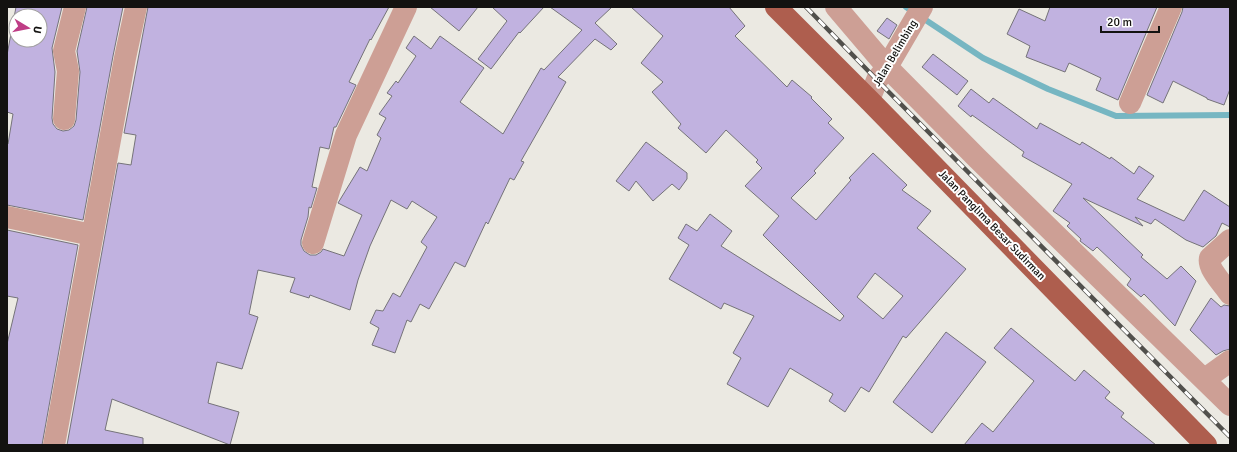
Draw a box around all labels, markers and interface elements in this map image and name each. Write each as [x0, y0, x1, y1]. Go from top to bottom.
north arrow [8, 8, 48, 48]
scale bar [1101, 8, 1159, 34]
text: 20 m [1107, 15, 1132, 30]
street label: Jalan Belimbing [870, 17, 920, 89]
text: U [30, 25, 44, 34]
street label: Jalan Panglima Besar Sudirman [936, 167, 1048, 283]

